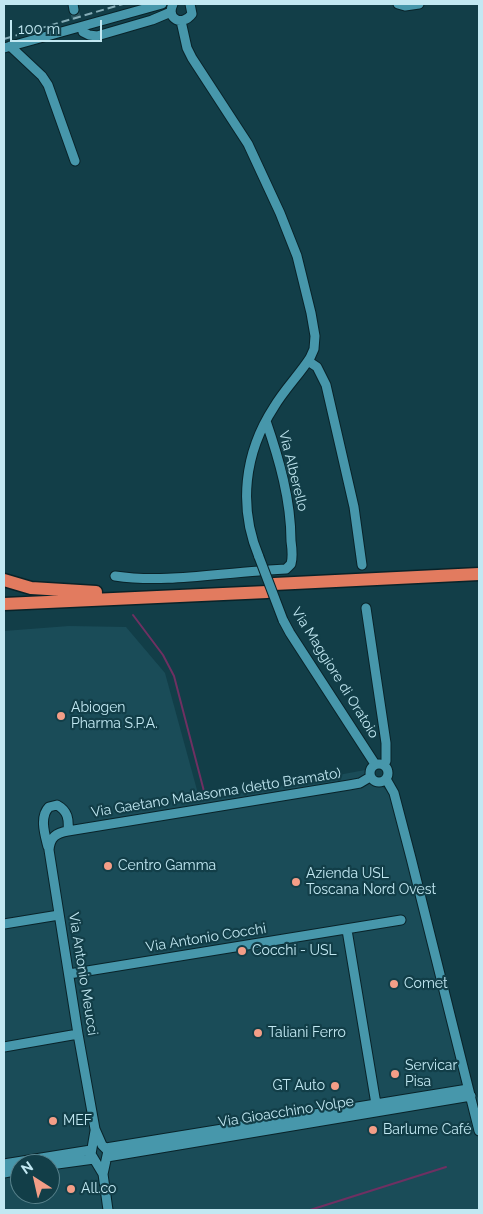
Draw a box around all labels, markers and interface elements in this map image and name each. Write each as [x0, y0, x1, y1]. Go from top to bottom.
scale bar [12, 10, 105, 42]
text: 100 m [18, 20, 60, 38]
street label: Via Alberello [275, 429, 311, 513]
street label: Via Maggiore di Oratoio [288, 604, 382, 742]
place label: Abiogen Pharma S.P.A. [71, 700, 158, 732]
marker: Abiogen Pharma S.P.A. [55, 710, 67, 722]
street label: Via Gaetano Malasoma (detto Bramato) [90, 765, 342, 821]
place label: Centro Gamma [118, 858, 216, 874]
marker: Centro Gamma [102, 860, 114, 872]
place label: Azienda USL Toscana Nord Ovest [306, 866, 436, 899]
marker: Azienda USL Toscana Nord Ovest [290, 876, 302, 888]
street label: Via Antonio Meucci [65, 911, 101, 1037]
street label: Via Antonio Cocchi [145, 920, 267, 956]
place label: Cocchi - USL [252, 943, 337, 959]
marker: Cocchi - USL [236, 945, 248, 957]
place label: Comet [404, 976, 448, 992]
marker: Comet [388, 978, 400, 990]
place label: Taliani Ferro [268, 1025, 346, 1041]
marker: Taliani Ferro [252, 1027, 264, 1039]
place label: Servicar Pisa [405, 1058, 457, 1090]
marker: Servicar Pisa [389, 1068, 401, 1080]
place label: GT Auto [273, 1078, 325, 1094]
marker: GT Auto [329, 1080, 341, 1092]
street label: Via Gioacchino Volpe [217, 1093, 355, 1131]
place label: MEF [63, 1113, 92, 1129]
marker: MEF [47, 1115, 59, 1127]
place label: Barlume Café [383, 1122, 471, 1138]
marker: Barlume Café [367, 1124, 379, 1136]
north arrow [10, 1154, 60, 1204]
text: N [18, 1158, 36, 1177]
place label: All.co [81, 1181, 116, 1197]
marker: All.co [65, 1183, 77, 1195]

